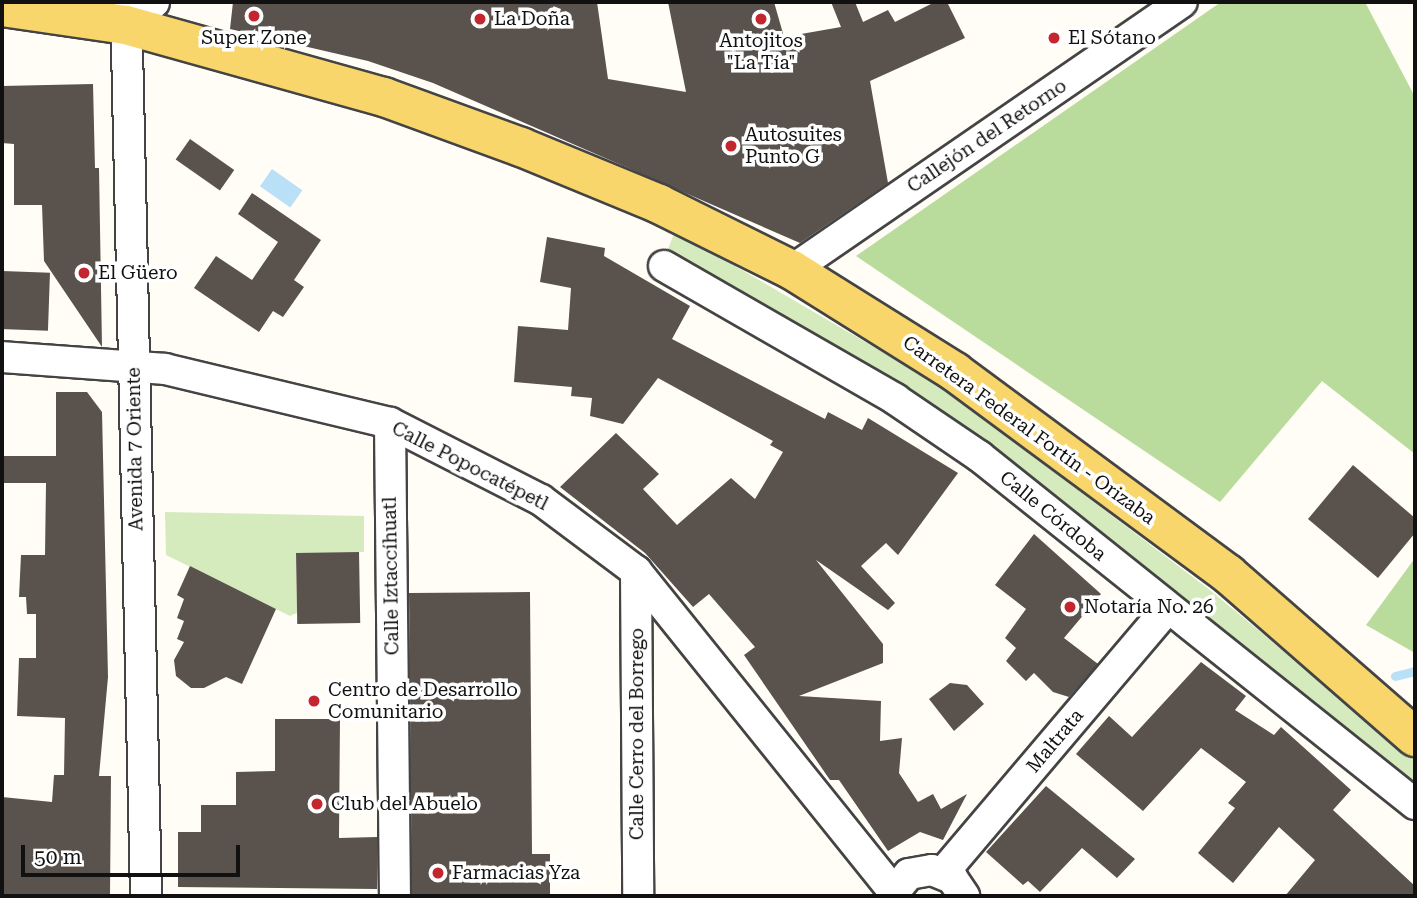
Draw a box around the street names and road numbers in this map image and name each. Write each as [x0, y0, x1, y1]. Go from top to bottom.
street label: Callejón del Retorno [903, 74, 1071, 198]
street label: Carretera Federal Fortín - Orizaba [898, 331, 1160, 529]
street label: Avenida 7 Oriente [122, 367, 148, 531]
street label: Calle Popocatépetl [388, 417, 552, 515]
street label: Calle Córdoba [995, 466, 1111, 566]
street label: Calle Iztaccíhuatl [378, 497, 404, 655]
street label: Calle Cerro del Borrego [626, 628, 648, 840]
street label: Maltrata [1022, 704, 1088, 778]

